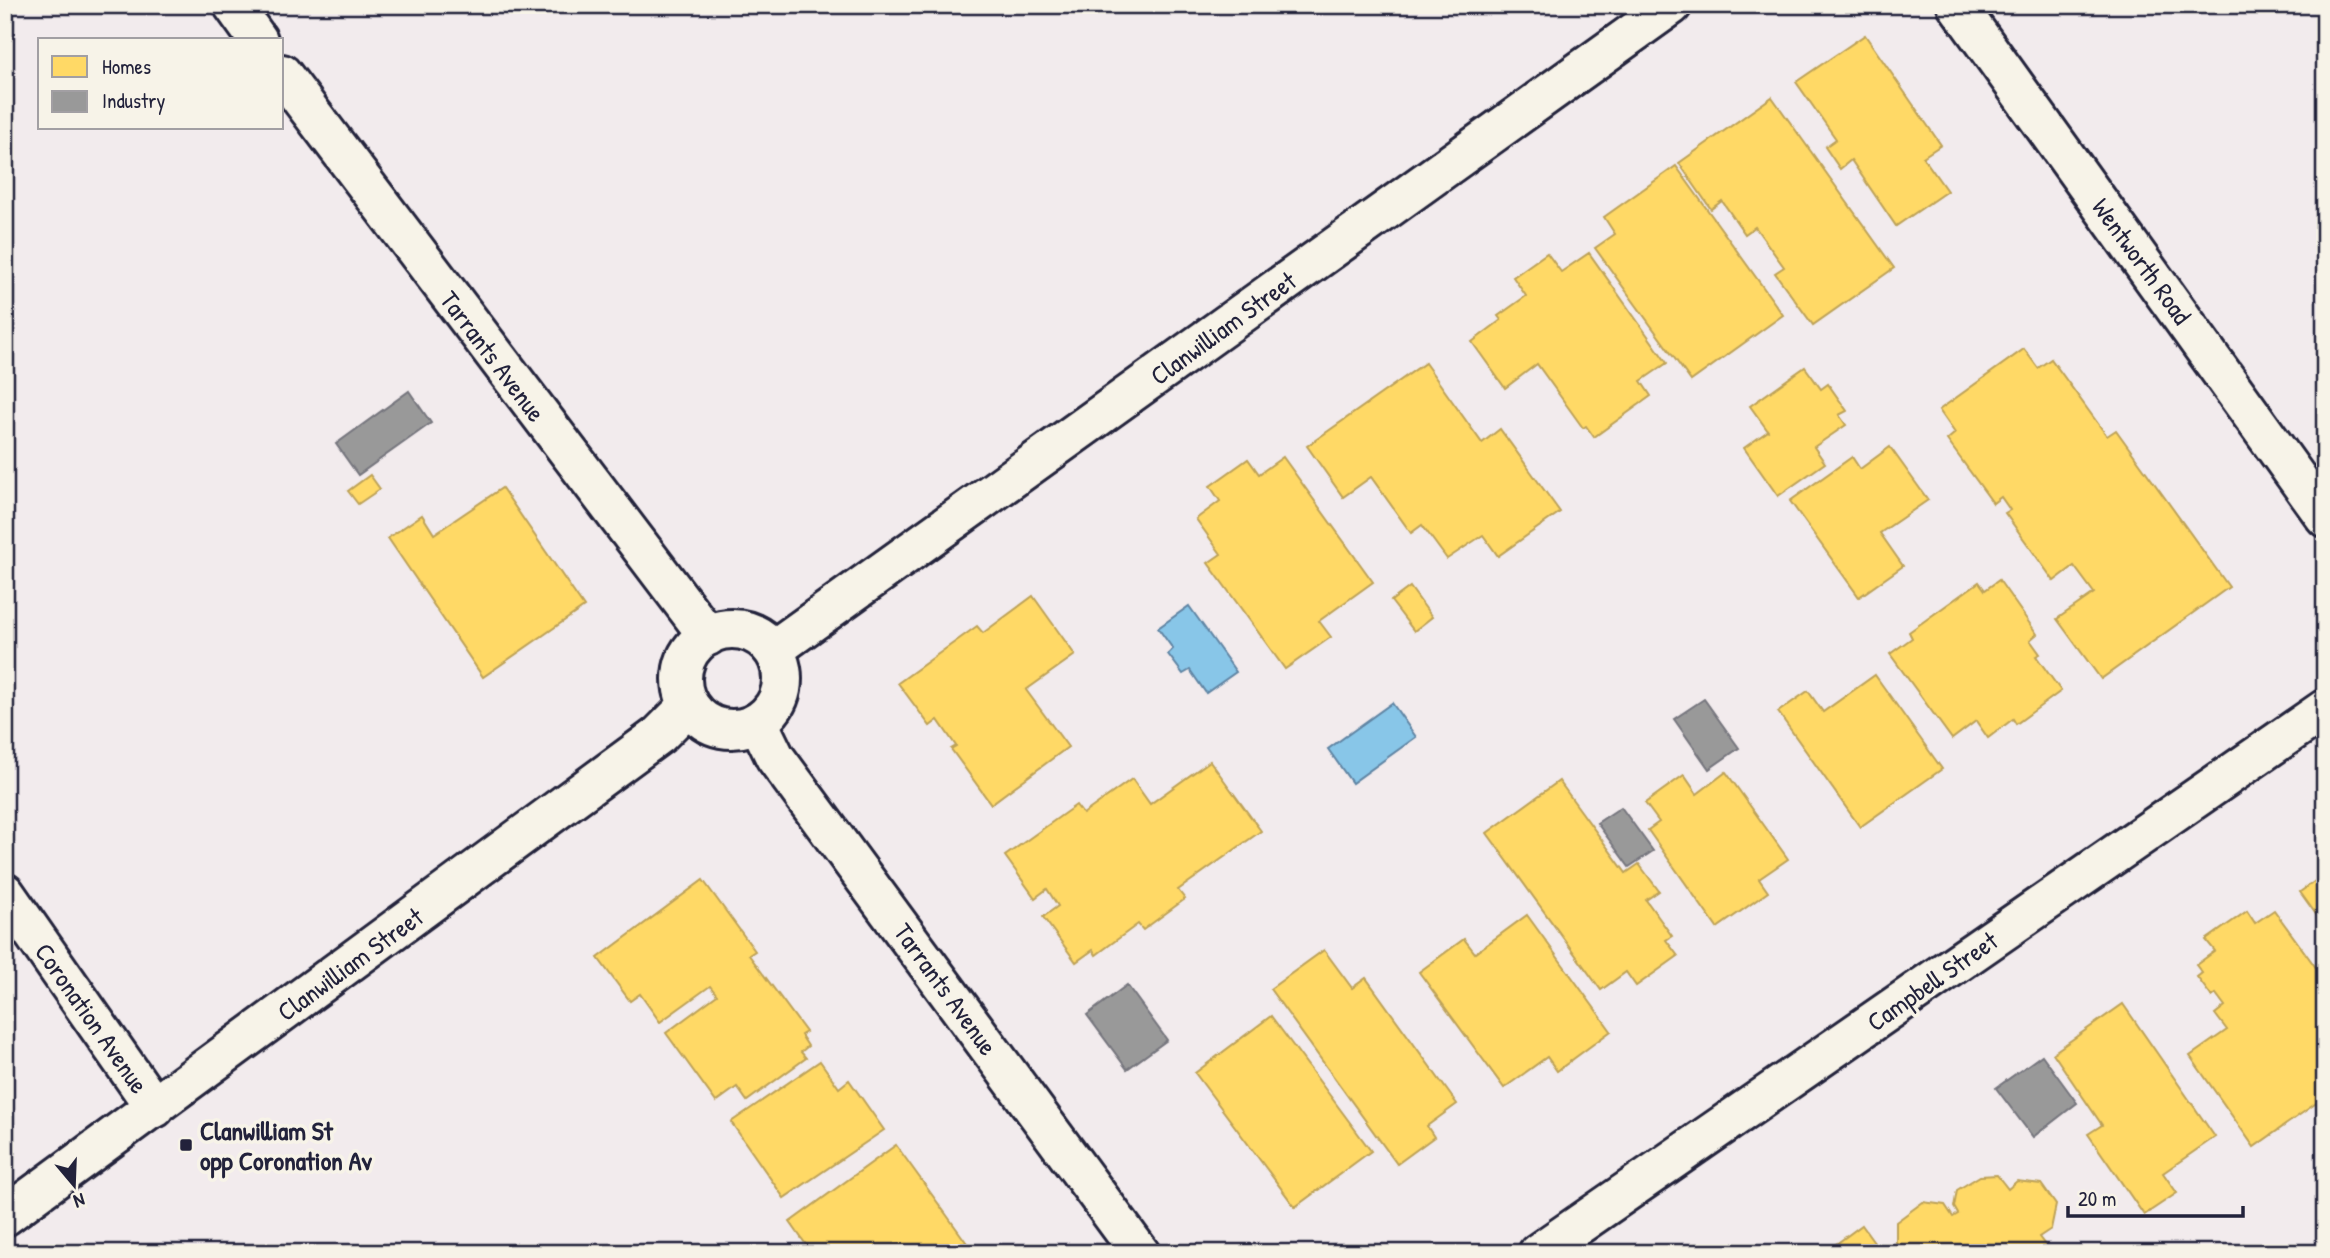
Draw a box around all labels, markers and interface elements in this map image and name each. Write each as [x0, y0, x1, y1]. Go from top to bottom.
legend [38, 38, 284, 130]
text: Homes [102, 52, 151, 81]
text: Industry [102, 86, 165, 115]
street label: Wentworth Road [2084, 191, 2200, 331]
street label: Clanwilliam Street [1143, 263, 1304, 393]
street label: Tarrants Avenue [432, 283, 554, 429]
street label: Clanwilliam Street [270, 899, 431, 1029]
street label: Tarrants Avenue [886, 916, 1006, 1062]
street label: Campbell Street [1860, 922, 2005, 1039]
street label: Coronation Avenue [27, 936, 157, 1100]
place label: Clanwilliam St opp Coronation Av [200, 1113, 373, 1179]
marker: Clanwilliam St opp Coronation Av [178, 1137, 194, 1153]
north arrow [38, 1150, 108, 1220]
scale bar [2068, 1174, 2242, 1218]
text: 20 m [2078, 1184, 2116, 1213]
text: N [71, 1187, 89, 1215]

